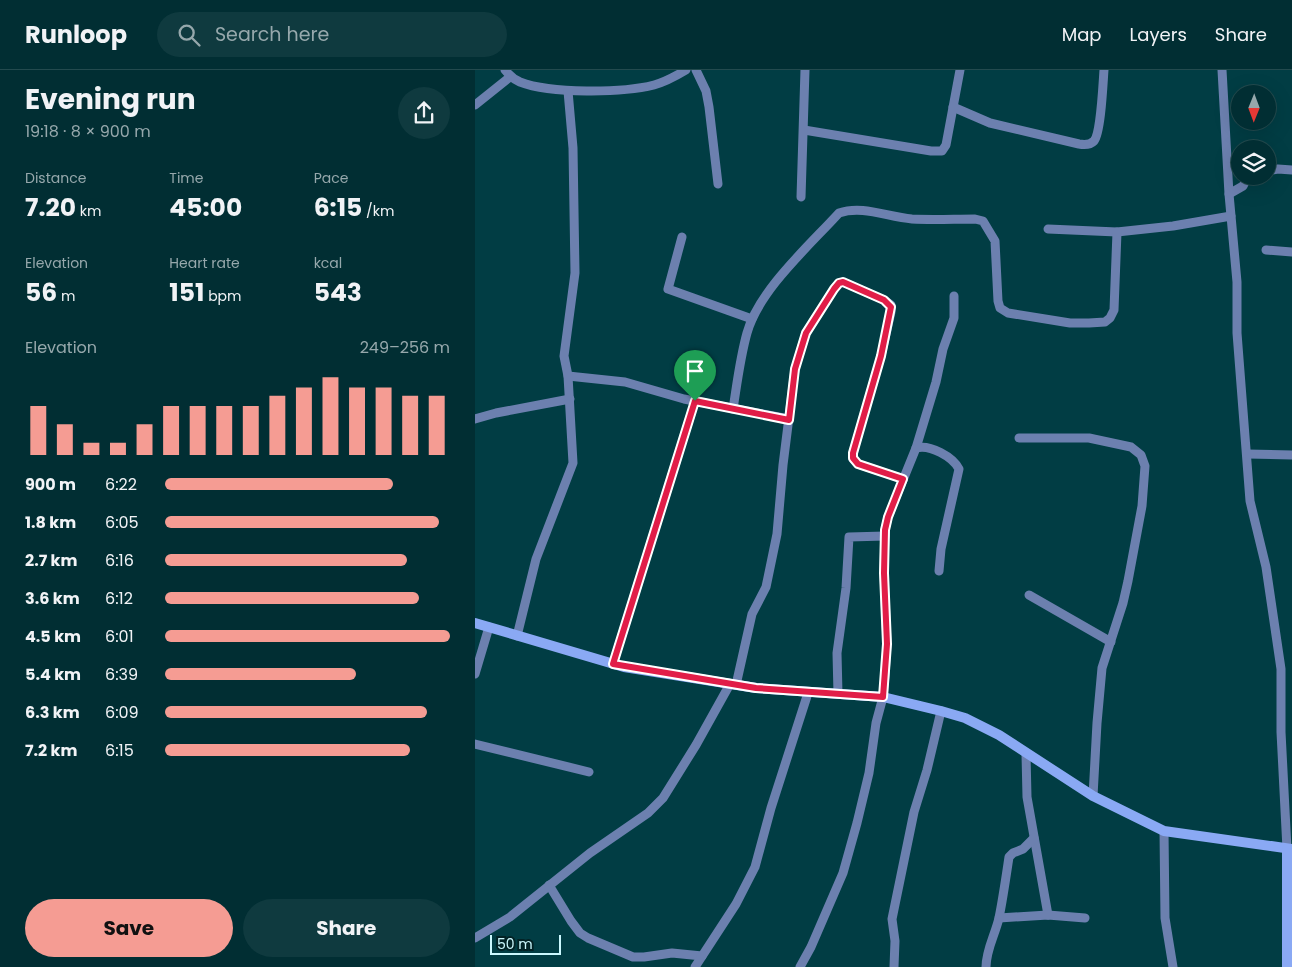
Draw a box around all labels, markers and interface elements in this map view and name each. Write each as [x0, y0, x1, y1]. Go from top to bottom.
search box [157, 12, 507, 57]
text: Runloop [25, 18, 127, 51]
icon: search [175, 21, 203, 49]
text: Search here [215, 21, 329, 48]
text: Map [1062, 22, 1102, 47]
text: Layers [1130, 22, 1187, 47]
text: Share [1215, 22, 1267, 47]
text: Evening run [25, 80, 196, 119]
north arrow [1231, 85, 1276, 130]
map controls [1231, 85, 1276, 185]
button: share [398, 87, 450, 139]
text: 19:18 · 8 × 900 m [25, 120, 151, 143]
button: layers [1231, 140, 1276, 185]
text: Distance [25, 168, 86, 188]
text: Time [169, 168, 203, 188]
text: Pace [314, 168, 348, 188]
text: 7.20 [25, 190, 76, 225]
text: 45:00 [169, 190, 242, 225]
text: 6:15 [314, 190, 362, 225]
text: km [76, 201, 101, 221]
text: /km [362, 201, 394, 221]
text: Elevation [25, 253, 88, 273]
text: Heart rate [169, 253, 240, 273]
text: kcal [314, 253, 342, 273]
text: 56 [25, 275, 57, 310]
text: 151 [169, 275, 204, 310]
text: 543 [314, 275, 362, 310]
text: m [57, 286, 75, 306]
text: bpm [204, 286, 241, 306]
text: Elevation [25, 336, 97, 359]
text: 249–256 m [360, 336, 450, 359]
pin [674, 350, 716, 401]
icon: arrive [681, 357, 709, 385]
text: 900 m [25, 473, 76, 496]
text: 6:22 [105, 473, 137, 496]
text: 1.8 km [25, 511, 76, 534]
text: 6:05 [105, 511, 139, 534]
text: 2.7 km [25, 549, 77, 572]
text: 6:16 [105, 549, 134, 572]
text: 3.6 km [25, 587, 80, 610]
text: 6:12 [105, 587, 133, 610]
text: 4.5 km [25, 625, 81, 648]
text: 6:01 [105, 625, 134, 648]
text: 5.4 km [25, 663, 81, 686]
text: 6:39 [105, 663, 138, 686]
text: 6.3 km [25, 701, 80, 724]
text: 6:09 [105, 701, 139, 724]
text: 7.2 km [25, 739, 77, 762]
text: 6:15 [105, 739, 134, 762]
button: Save [25, 899, 233, 957]
button: Share [243, 899, 450, 957]
scale bar [490, 932, 561, 955]
text: 50 m [497, 934, 533, 954]

